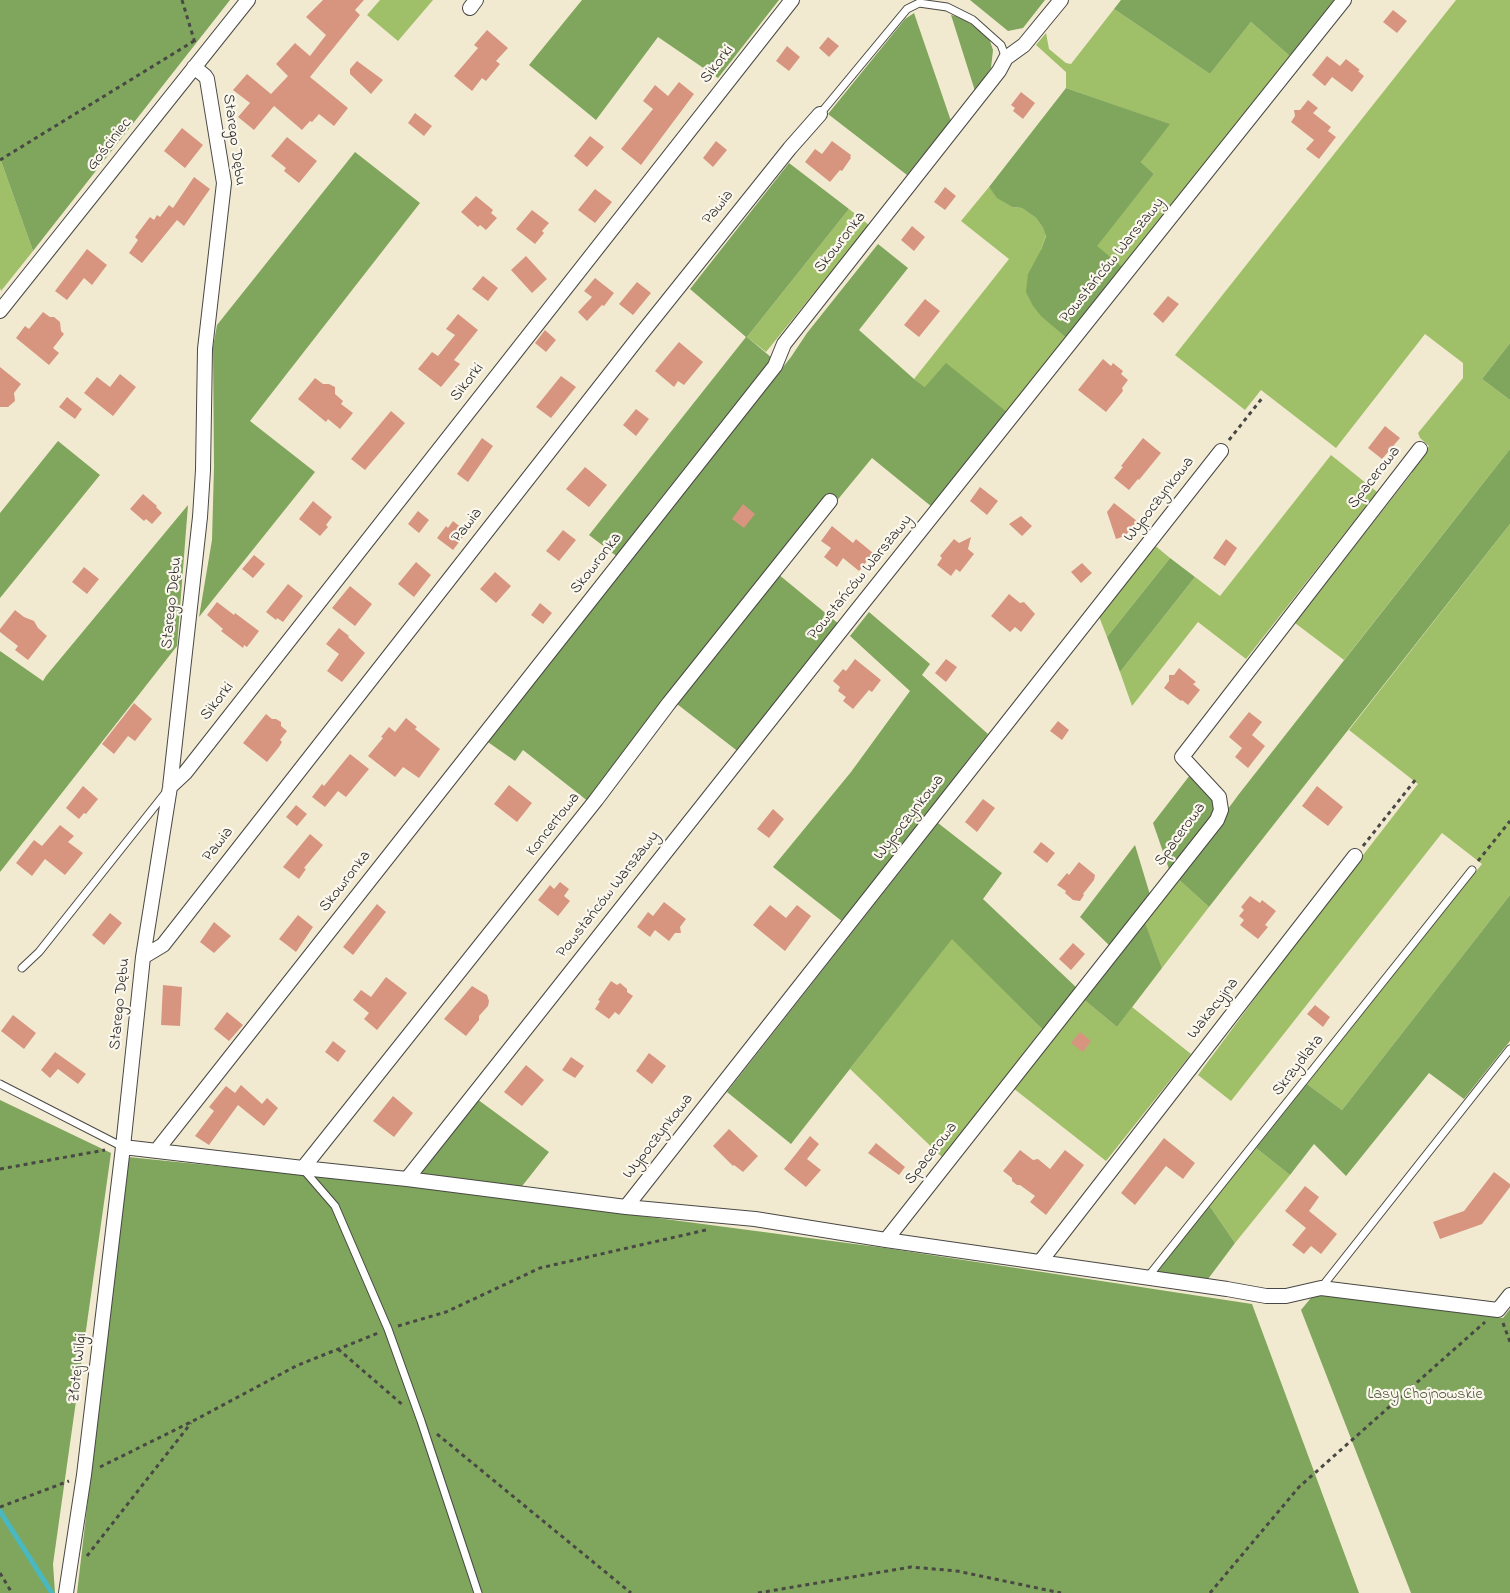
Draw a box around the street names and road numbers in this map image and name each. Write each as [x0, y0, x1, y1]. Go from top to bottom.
street label: Sikorki [697, 42, 739, 88]
street label: Starego Dębu [217, 93, 249, 187]
street label: Gościniec [83, 115, 137, 175]
street label: Pawia [699, 187, 739, 229]
street label: Powstańców Warszawy [1056, 194, 1170, 328]
street label: Skowronka [811, 208, 871, 278]
street label: Sikorki [447, 360, 489, 406]
street label: Spacerowa [1345, 443, 1405, 513]
street label: Wypoczynkowa [1121, 453, 1199, 547]
street label: Pawia [448, 505, 488, 547]
street label: Powstańców Warszawy [804, 511, 918, 645]
street label: Skowronka [567, 529, 627, 599]
street label: Starego Dębu [159, 556, 187, 650]
street label: Sikorki [197, 679, 239, 725]
street label: Wypoczynkowa [871, 771, 949, 865]
street label: Koncertowa [523, 789, 585, 861]
street label: Spacerowa [1151, 799, 1211, 871]
street label: Pawia [199, 824, 239, 866]
street label: Powstańców Warszawy [553, 828, 665, 962]
street label: Skowronka [316, 847, 376, 917]
street label: Starego Dębu [107, 957, 135, 1051]
street label: Wakacyjna [1184, 975, 1244, 1043]
street label: Skrzydlata [1269, 1031, 1329, 1101]
street label: Wypoczynkowa [620, 1090, 698, 1184]
street label: Spacerowa [902, 1119, 962, 1189]
street label: Złotej Wilgi [66, 1332, 92, 1404]

